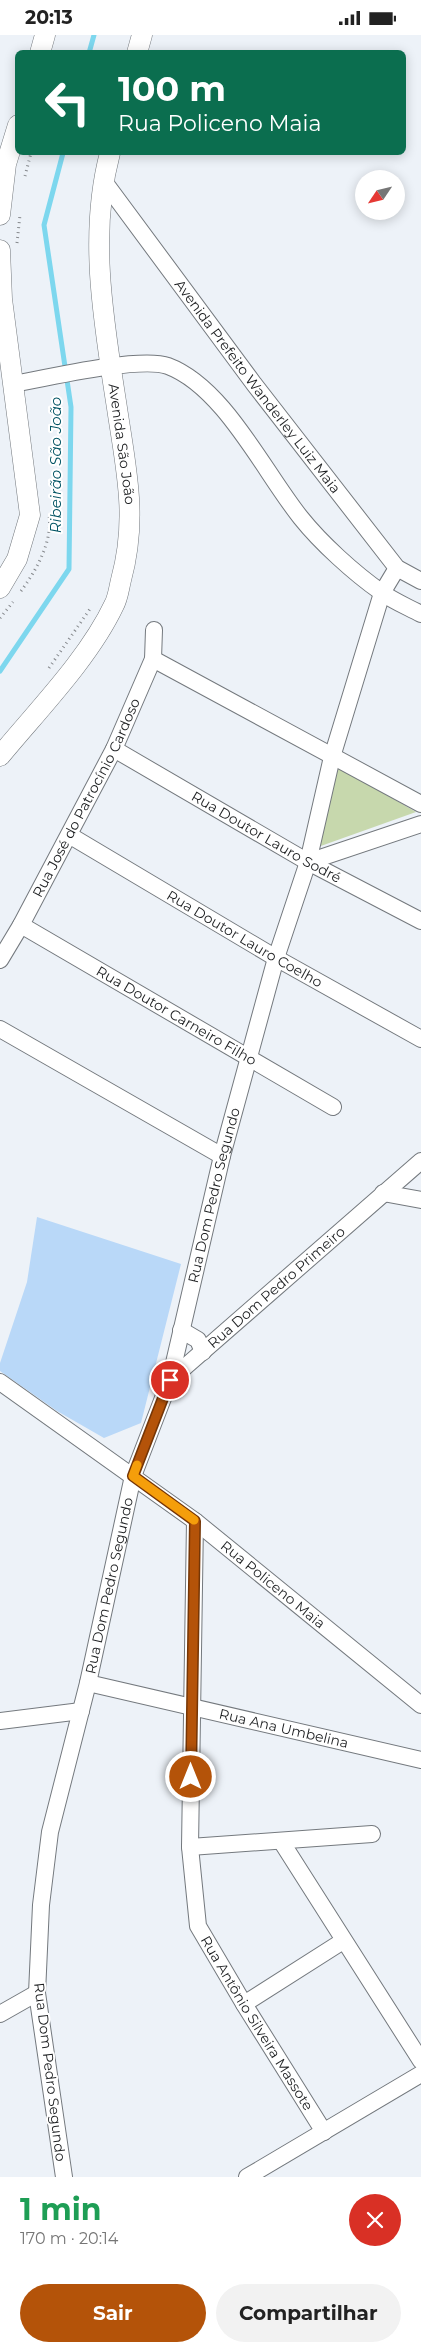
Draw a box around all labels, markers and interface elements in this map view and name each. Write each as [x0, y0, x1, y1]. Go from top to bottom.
text: 20:13 [25, 6, 73, 29]
text: 100 m [118, 67, 226, 110]
icon: left [35, 70, 100, 135]
text: Rua Policeno Maia [118, 110, 321, 137]
north arrow [355, 170, 405, 220]
map controls [355, 170, 405, 220]
street label: Avenida Prefeito Wanderley Luiz Maia [171, 276, 345, 497]
street label: Avenida São João [105, 382, 139, 506]
water label: Ribeirão São João [46, 397, 65, 533]
street label: Rua José do Patrocínio Cardoso [28, 695, 144, 900]
street label: Rua Doutor Lauro Sodré [188, 787, 344, 887]
street label: Rua Doutor Lauro Coelho [163, 886, 326, 991]
street label: Rua Doutor Carneiro Filho [93, 962, 260, 1070]
street label: Rua Dom Pedro Segundo [184, 1105, 244, 1285]
street label: Rua Dom Pedro Primeiro [204, 1222, 349, 1352]
pin [149, 1359, 191, 1401]
icon: arrive [156, 1366, 184, 1394]
street label: Rua Dom Pedro Segundo [81, 1496, 137, 1675]
street label: Rua Policeno Maia [217, 1537, 329, 1632]
street label: Rua Ana Umbelina [217, 1705, 350, 1752]
position arrow [164, 1750, 216, 1802]
street label: Rua Antônio Silveira Massote [197, 1932, 317, 2114]
street label: Rua Dom Pedro Segundo [30, 1982, 70, 2163]
text: 1 min [20, 2191, 101, 2228]
button: close [349, 2194, 401, 2246]
text: 170 m · 20:14 [20, 2229, 118, 2248]
button: Sair [20, 2284, 206, 2342]
button: Compartilhar [216, 2284, 401, 2342]

